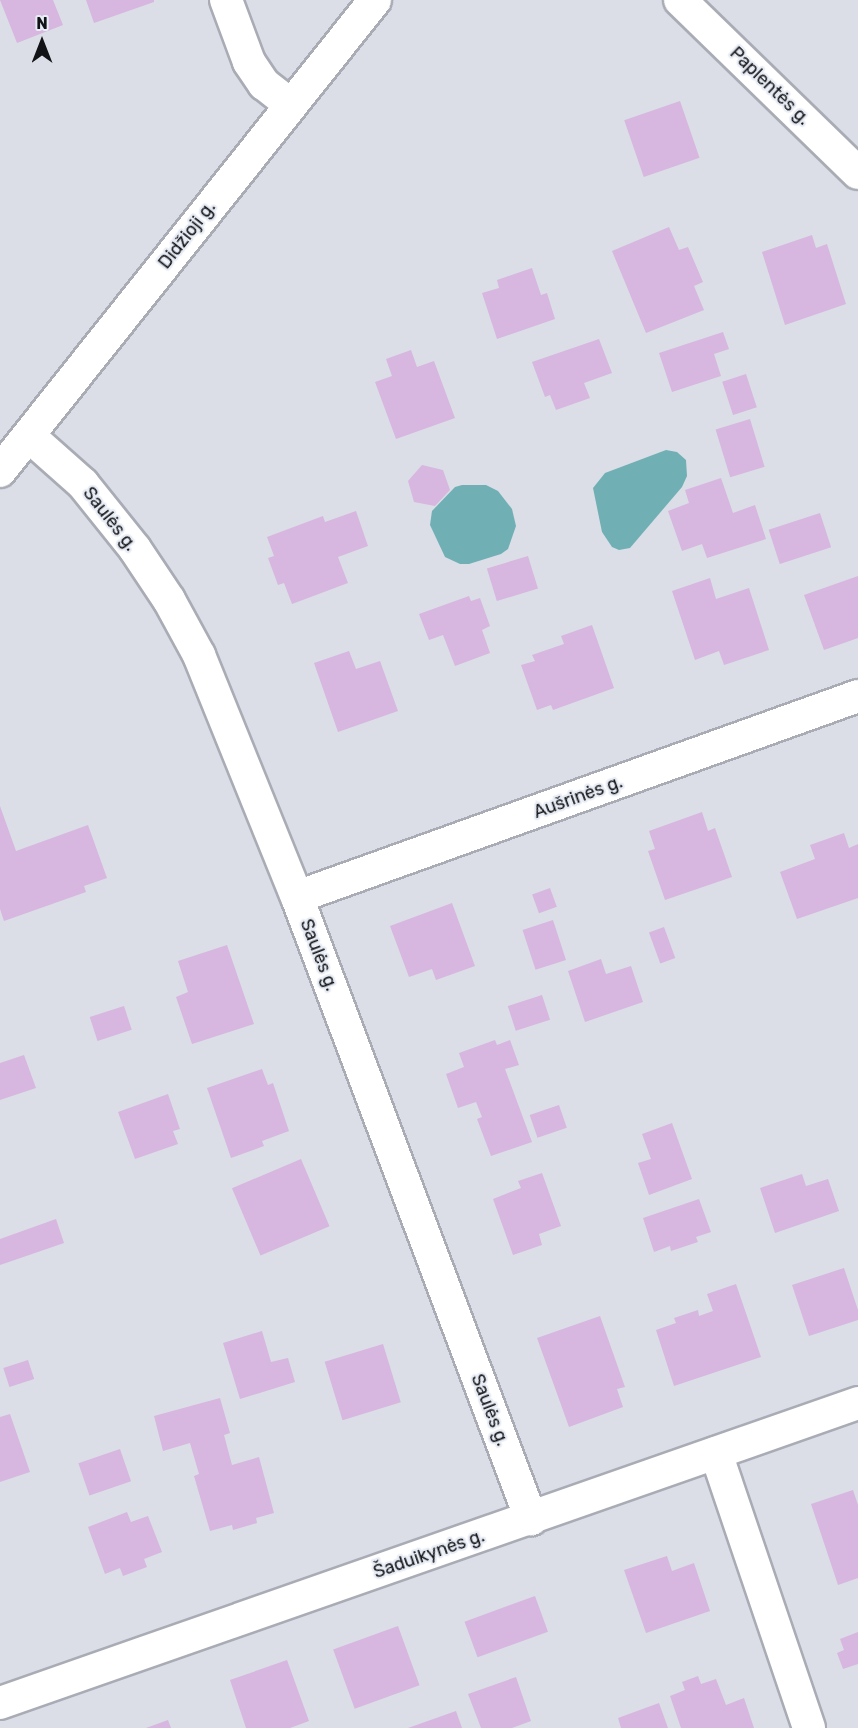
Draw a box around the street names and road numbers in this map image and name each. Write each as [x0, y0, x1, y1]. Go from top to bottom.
street label: Paplentės g. [725, 42, 815, 130]
street label: Didžioji g. [154, 197, 220, 273]
street label: Saulės g. [78, 483, 142, 555]
street label: Aušrinės g. [531, 771, 625, 823]
street label: Saulės g. [295, 916, 343, 994]
street label: Saulės g. [466, 1371, 514, 1449]
street label: Šaduikynės g. [371, 1525, 487, 1583]

